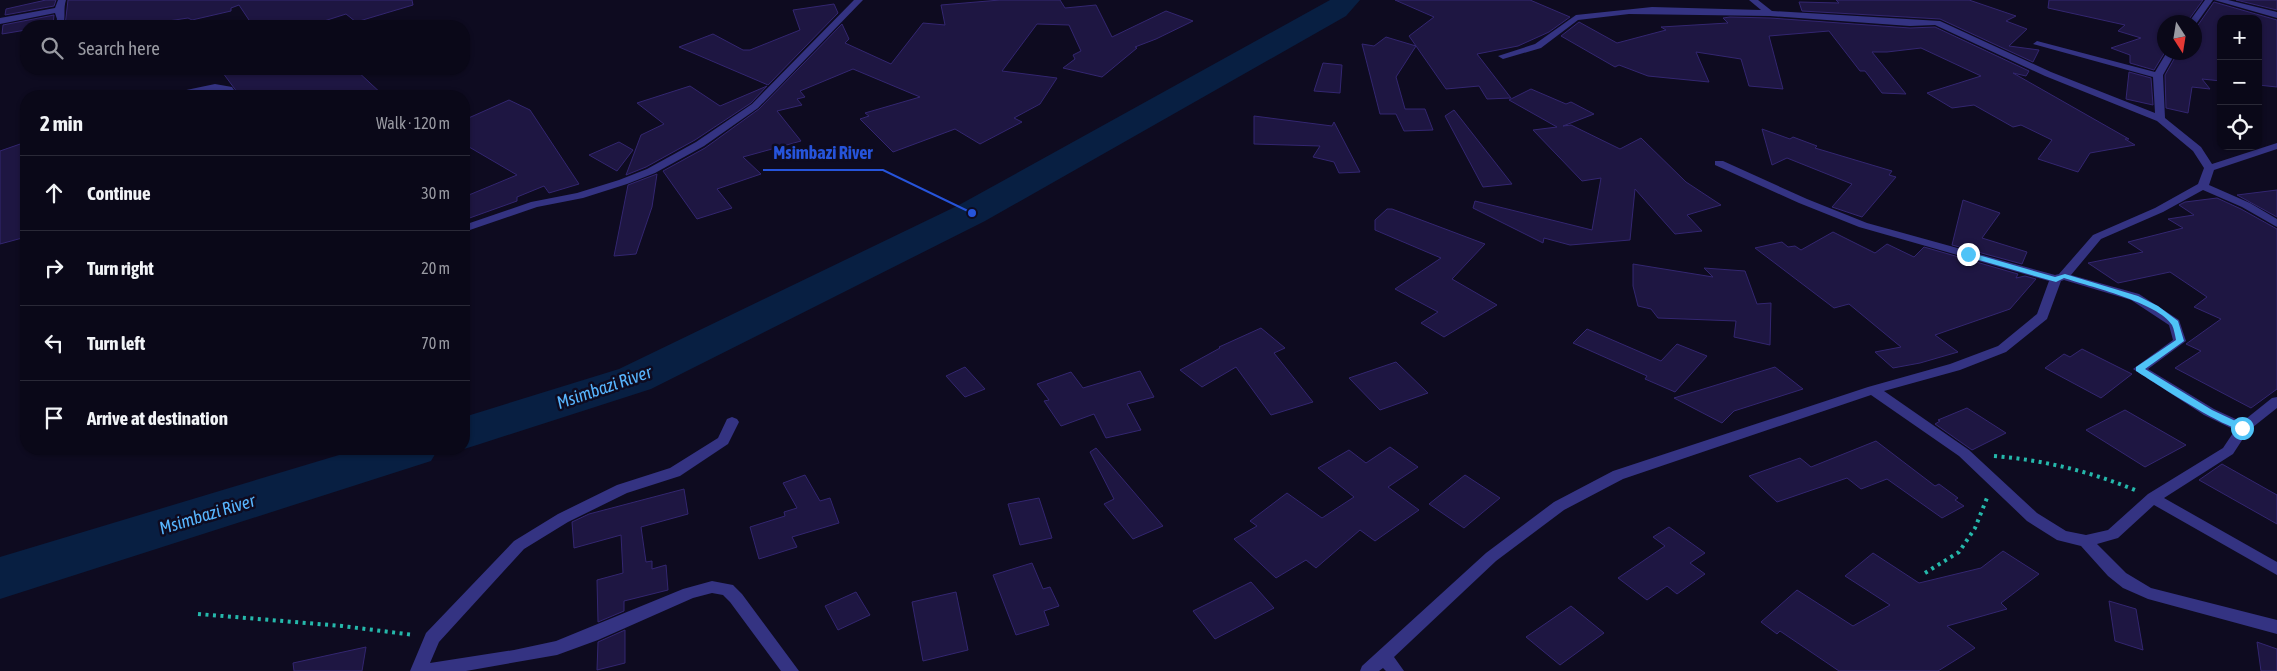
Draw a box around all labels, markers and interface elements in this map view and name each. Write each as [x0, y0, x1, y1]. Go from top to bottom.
north arrow [2157, 15, 2202, 60]
map controls [2217, 15, 2262, 150]
button: + [2217, 15, 2262, 60]
search box [20, 20, 470, 75]
icon: search [38, 34, 66, 62]
text: Search here [78, 37, 160, 59]
button: − [2217, 60, 2262, 105]
button: locate [2217, 105, 2262, 150]
text: 2 min [40, 111, 83, 135]
text: Walk · 120 m [376, 114, 450, 132]
callout: Msimbazi River [763, 137, 883, 170]
text: Msimbazi River [773, 142, 873, 163]
icon: ahead [40, 179, 68, 207]
text: Continue [87, 182, 151, 204]
text: 30 m [421, 184, 450, 202]
route end [1957, 243, 1980, 266]
icon: right [40, 254, 68, 282]
text: Turn right [87, 257, 154, 279]
text: 20 m [421, 259, 450, 277]
icon: left [40, 329, 68, 357]
text: Turn left [87, 332, 145, 354]
text: 70 m [421, 334, 450, 352]
water label: Msimbazi River [554, 361, 655, 413]
icon: arrive [40, 404, 68, 432]
text: Arrive at destination [87, 407, 228, 429]
route start [2231, 417, 2254, 440]
water label: Msimbazi River [156, 489, 258, 539]

